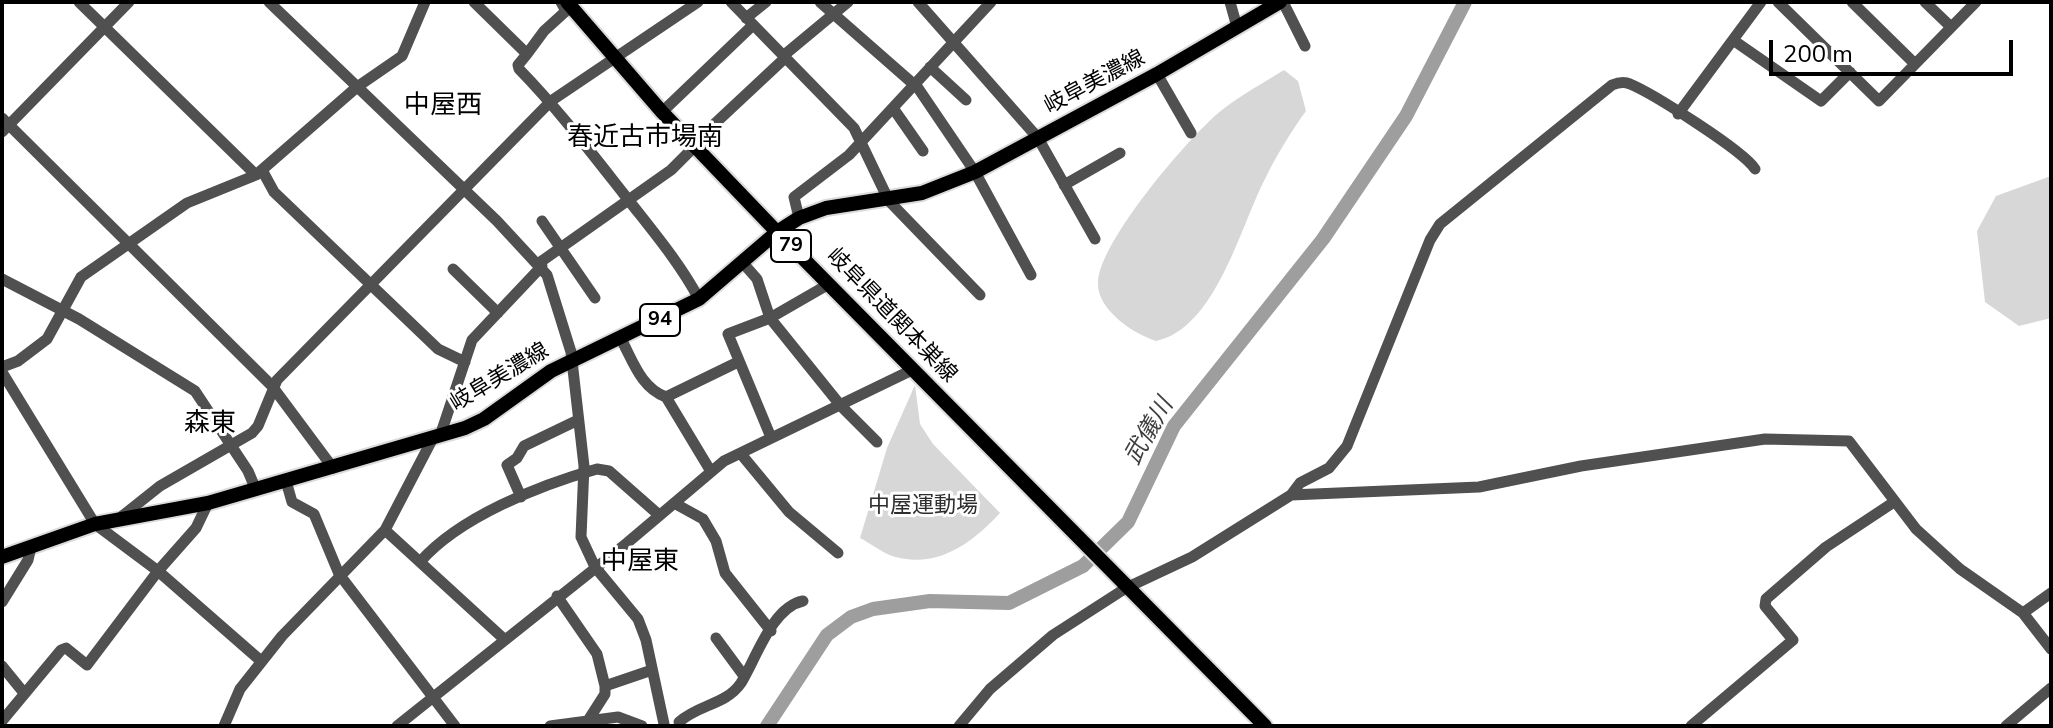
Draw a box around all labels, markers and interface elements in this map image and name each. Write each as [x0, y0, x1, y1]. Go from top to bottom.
scale bar [1773, 24, 2017, 74]
text: 200 m [1783, 38, 1853, 70]
street label: 岐阜美濃線 [1040, 46, 1150, 120]
district label: 中屋西 [404, 91, 482, 123]
district label: 春近古市場南 [567, 123, 723, 155]
road number: 79 [771, 230, 811, 262]
street label: 岐阜県道関本巣線 [820, 244, 962, 388]
road number: 94 [640, 304, 680, 336]
street label: 岐阜美濃線 [446, 338, 554, 418]
water label: 武儀川 [1120, 394, 1180, 470]
district label: 森東 [184, 409, 236, 441]
park label: 中屋運動場 [868, 494, 978, 520]
district label: 中屋東 [601, 547, 679, 579]

